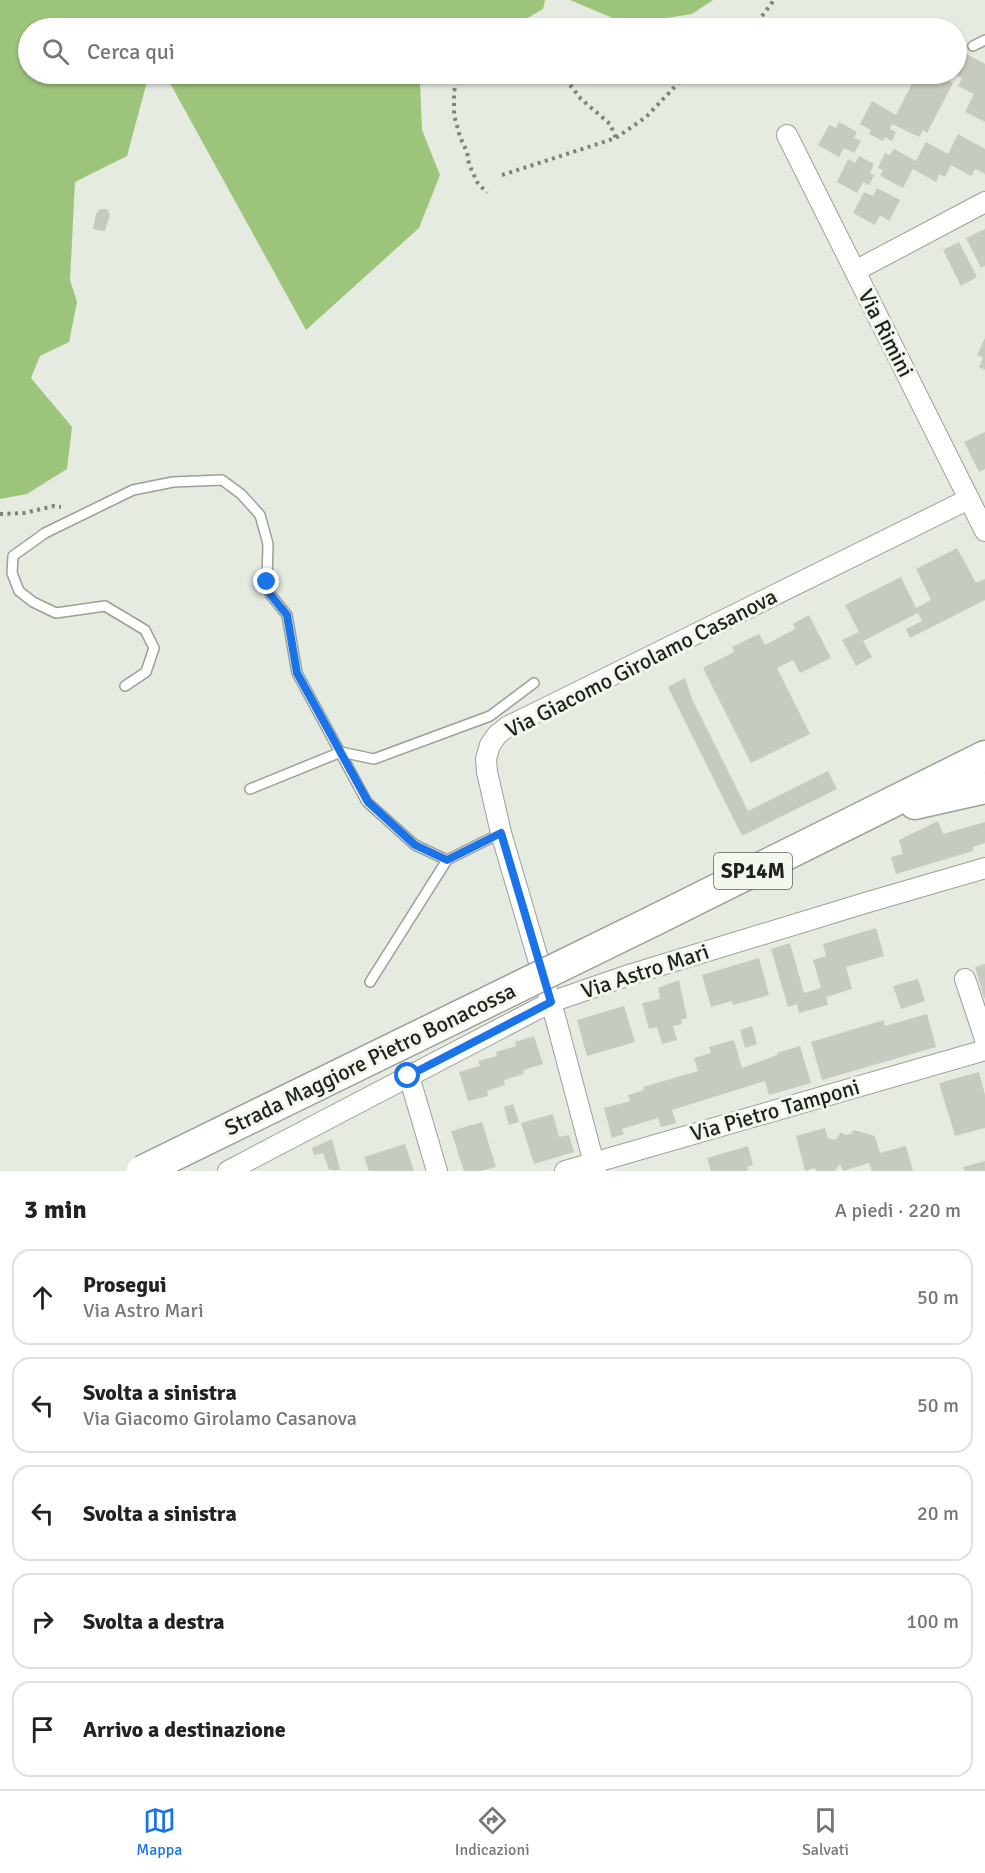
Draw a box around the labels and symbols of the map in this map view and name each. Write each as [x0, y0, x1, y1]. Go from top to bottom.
street label: Via Rimini [852, 284, 920, 382]
route end [253, 568, 279, 594]
street label: Via Giacomo Girolamo Casanova [501, 583, 781, 743]
road number: SP14M [714, 853, 792, 889]
street label: Via Astro Mari [578, 938, 712, 1004]
street label: Strada Maggiore Pietro Bonacossa [220, 977, 520, 1141]
route start [394, 1062, 420, 1088]
street label: Via Pietro Tamponi [687, 1073, 863, 1147]

